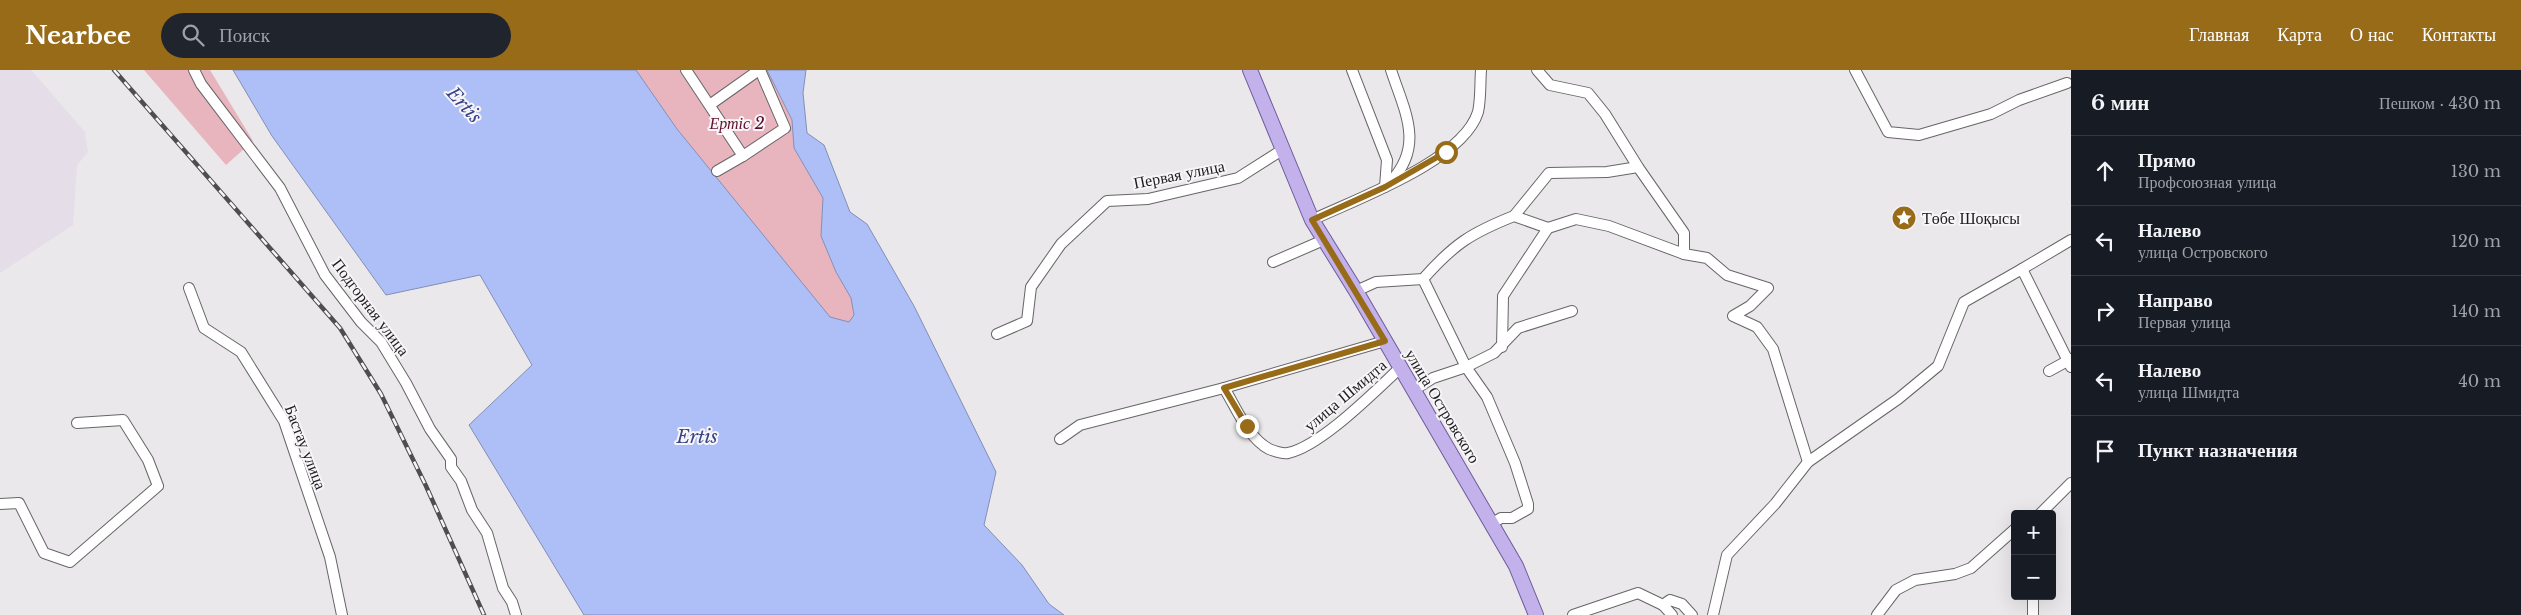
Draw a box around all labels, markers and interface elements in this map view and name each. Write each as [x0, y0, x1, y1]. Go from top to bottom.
search box [161, 13, 511, 58]
text: Nearbee [25, 21, 131, 50]
icon: search [179, 21, 207, 49]
text: Поиск [219, 24, 270, 47]
text: Главная [2189, 24, 2249, 46]
text: Карта [2277, 24, 2322, 46]
text: О нас [2350, 24, 2394, 46]
text: Контакты [2422, 24, 2496, 46]
water label: Ertis [441, 82, 486, 128]
text: 6 мин [2091, 90, 2149, 116]
text: Пешком · 430 m [2379, 93, 2501, 113]
park label: Ертіс 2 [708, 113, 765, 133]
route start [1435, 141, 1458, 164]
text: Прямо [2138, 149, 2196, 172]
street label: Первая улица [1132, 155, 1226, 193]
icon: ahead [2091, 157, 2119, 185]
text: 130 m [2451, 161, 2501, 181]
text: Профсоюзная улица [2138, 172, 2276, 192]
place icon: Төбе Шоқысы [1891, 205, 1917, 231]
place label: Төбе Шоқысы [1922, 208, 2020, 228]
text: Налево [2138, 219, 2201, 242]
icon: left [2091, 227, 2119, 255]
text: 120 m [2451, 231, 2501, 251]
text: улица Островского [2138, 242, 2268, 262]
street label: Подгорная улица [328, 254, 414, 360]
text: Направо [2138, 289, 2213, 312]
icon: right [2091, 297, 2119, 325]
text: 140 m [2451, 301, 2501, 321]
text: Первая улица [2138, 312, 2231, 332]
street label: улица Островского [1401, 345, 1485, 467]
street label: улица Шмидта [1300, 355, 1390, 435]
text: Налево [2138, 359, 2201, 382]
icon: left [2091, 367, 2119, 395]
text: 40 m [2458, 371, 2501, 391]
text: улица Шмидта [2138, 382, 2239, 402]
street label: Бастау улица [281, 402, 331, 492]
route end [1236, 415, 1259, 438]
water label: Ertis [675, 426, 718, 448]
icon: arrive [2091, 437, 2119, 465]
text: Пункт назначения [2138, 439, 2298, 462]
map controls [2011, 510, 2056, 600]
button: + [2011, 510, 2056, 555]
button: − [2011, 555, 2056, 600]

